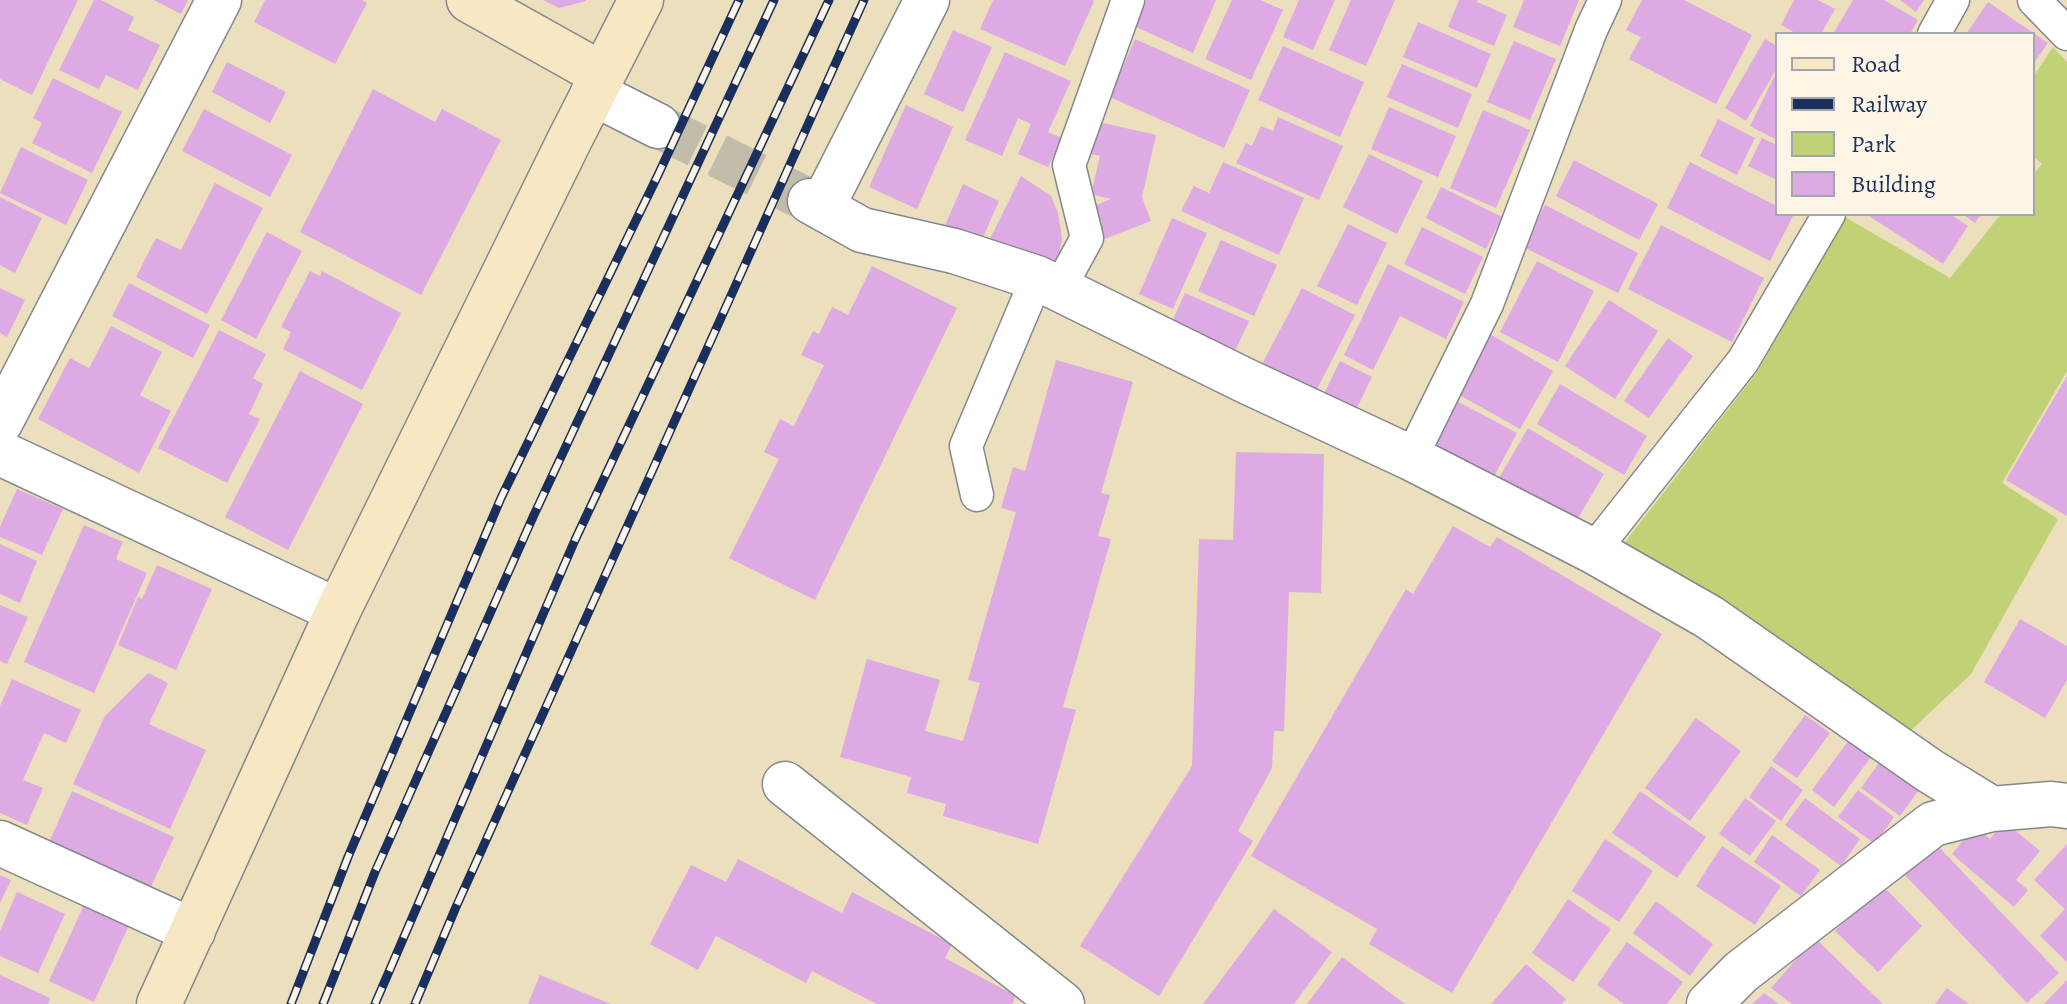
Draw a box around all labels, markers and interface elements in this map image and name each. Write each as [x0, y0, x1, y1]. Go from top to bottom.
legend [1775, 32, 2035, 216]
text: Road [1851, 48, 1901, 80]
text: Railway [1851, 88, 1927, 120]
text: Park [1851, 128, 1896, 160]
text: Building [1851, 168, 1936, 200]

